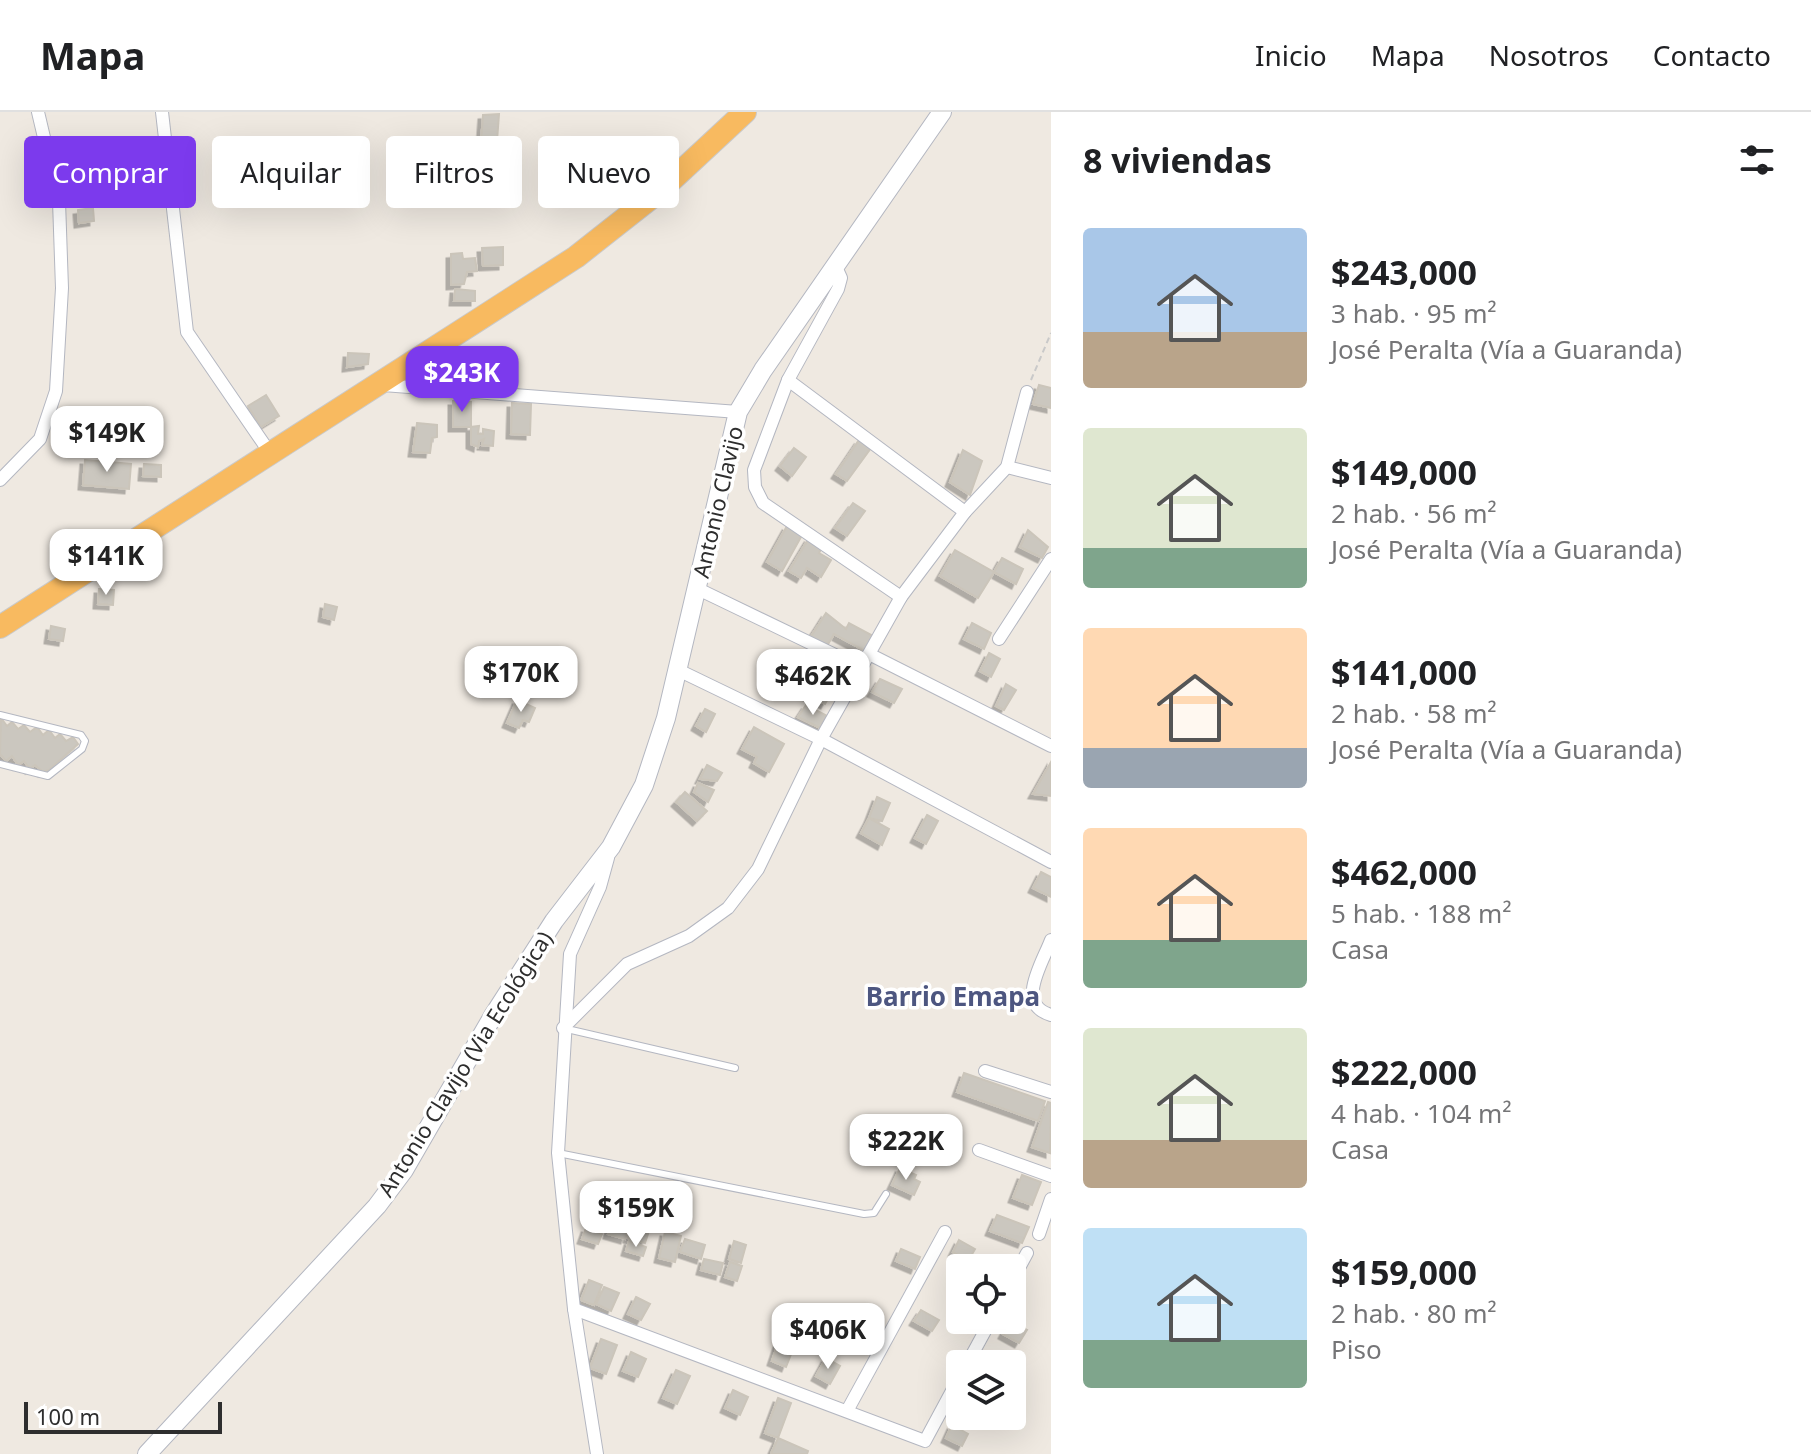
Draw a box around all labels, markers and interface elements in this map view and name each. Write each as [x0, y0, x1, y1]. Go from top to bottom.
text: Mapa [40, 29, 145, 81]
text: Inicio [1255, 36, 1327, 74]
text: Mapa [1371, 36, 1445, 74]
text: Nosotros [1489, 36, 1609, 74]
text: Contacto [1653, 36, 1771, 74]
chip: Comprar [24, 136, 196, 208]
chip: Alquilar [212, 136, 370, 208]
chip: Filtros [386, 136, 522, 208]
chip: Nuevo [538, 136, 679, 208]
text: 8 viviendas [1083, 137, 1272, 183]
icon: filters [1735, 138, 1779, 182]
text: $243,000 [1331, 249, 1477, 295]
icon: home [1147, 260, 1243, 356]
text: 3 hab. · 95 m² [1331, 295, 1497, 331]
text: José Peralta (Vía a Guaranda) [1331, 331, 1682, 367]
pin: $243K [406, 346, 518, 414]
text: $243K [424, 354, 500, 390]
pin: $149K [51, 406, 163, 474]
text: $149K [69, 414, 145, 450]
street label: Antonio Clavijo [685, 423, 749, 581]
text: $149,000 [1331, 449, 1477, 495]
icon: home [1147, 460, 1243, 556]
text: 2 hab. · 56 m² [1331, 495, 1497, 531]
pin: $141K [50, 529, 162, 597]
text: José Peralta (Vía a Guaranda) [1331, 531, 1682, 567]
text: $141K [68, 537, 144, 573]
pin: $170K [465, 646, 577, 714]
pin: $462K [757, 649, 869, 717]
text: $141,000 [1331, 649, 1477, 695]
text: $170K [483, 654, 559, 690]
text: $462K [775, 657, 851, 693]
icon: home [1147, 660, 1243, 756]
text: 2 hab. · 58 m² [1331, 695, 1497, 731]
text: José Peralta (Vía a Guaranda) [1331, 731, 1682, 767]
text: $462,000 [1331, 849, 1477, 895]
icon: home [1147, 860, 1243, 956]
text: 5 hab. · 188 m² [1331, 895, 1512, 931]
street label: Antonio Clavijo (Via Ecológica) [370, 925, 558, 1202]
text: Casa [1331, 931, 1389, 967]
district label: Barrio Emapa [866, 978, 1040, 1014]
text: $222,000 [1331, 1049, 1477, 1095]
icon: home [1147, 1060, 1243, 1156]
text: 4 hab. · 104 m² [1331, 1095, 1512, 1131]
pin: $222K [850, 1114, 962, 1182]
text: $222K [868, 1122, 944, 1158]
text: Casa [1331, 1131, 1389, 1167]
pin: $159K [580, 1181, 692, 1249]
text: $159K [598, 1189, 674, 1225]
text: $159,000 [1331, 1249, 1477, 1295]
map controls [946, 1254, 1026, 1430]
button: locate [946, 1254, 1026, 1334]
icon: home [1147, 1260, 1243, 1356]
text: 2 hab. · 80 m² [1331, 1295, 1497, 1331]
pin: $406K [772, 1303, 884, 1371]
text: $406K [790, 1311, 866, 1347]
text: Piso [1331, 1331, 1382, 1367]
button: layers [946, 1350, 1026, 1430]
scale bar [24, 1398, 222, 1434]
text: 100 m [36, 1401, 100, 1431]

